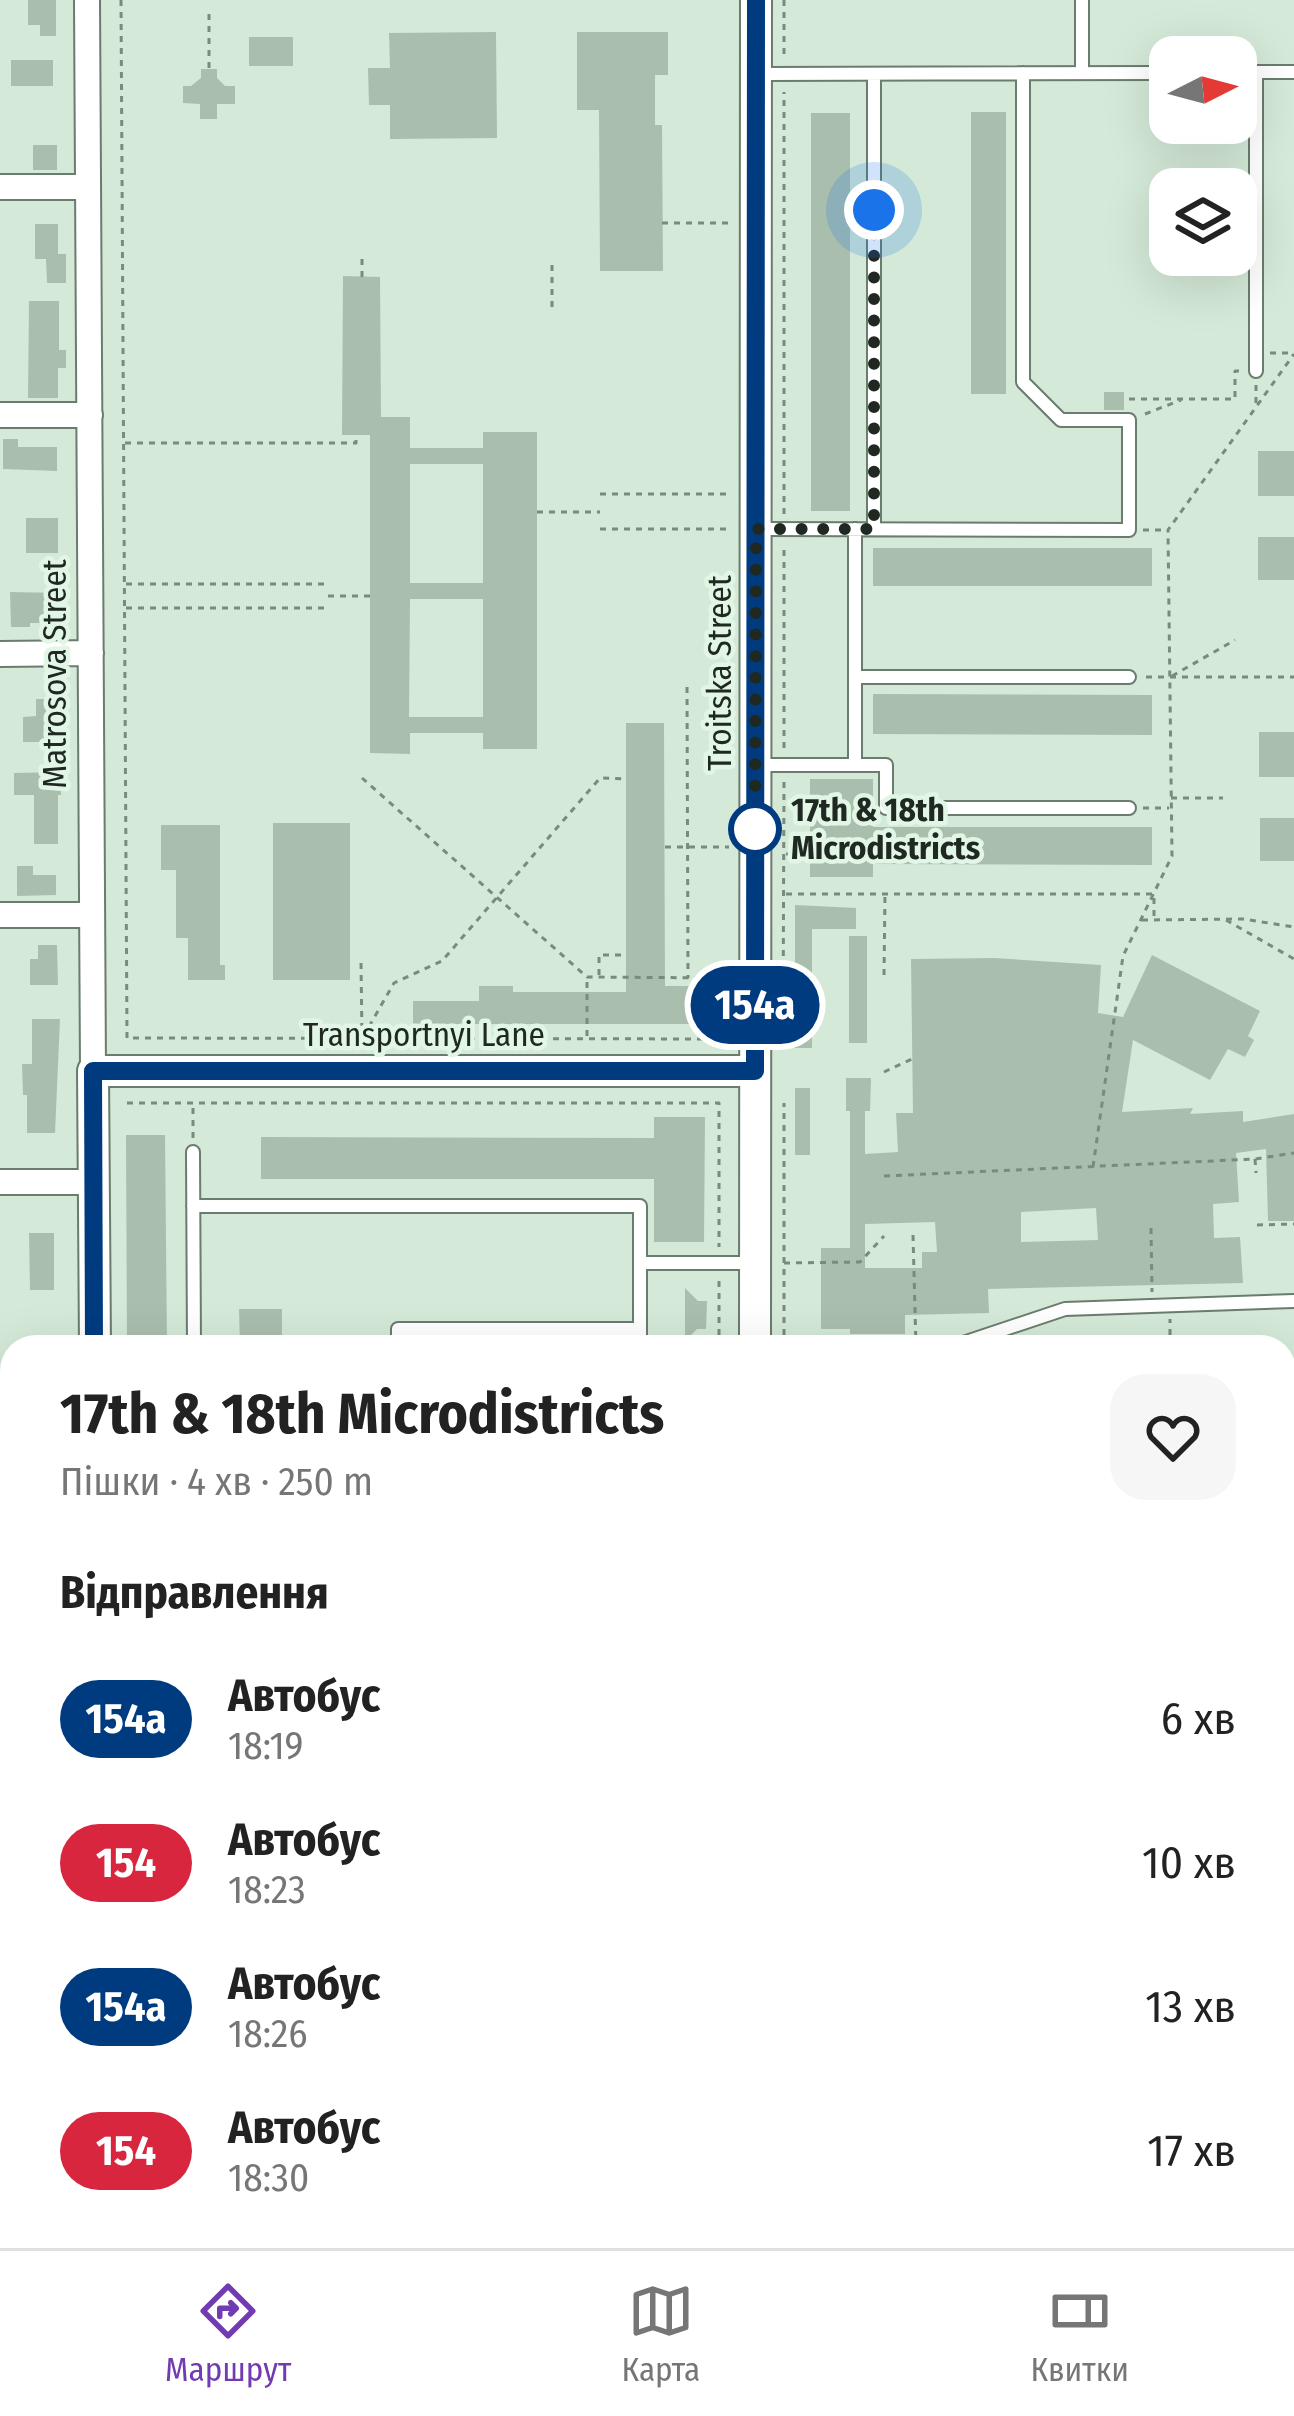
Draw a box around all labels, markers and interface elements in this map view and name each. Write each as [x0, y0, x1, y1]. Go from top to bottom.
north arrow [1149, 36, 1257, 144]
map controls [1149, 36, 1257, 276]
button: layers [1149, 168, 1257, 276]
your location [844, 180, 904, 240]
street label: Matrosova Street [35, 559, 75, 789]
street label: Troitska Street [700, 575, 740, 771]
place label: 17th & 18th Microdistricts [791, 790, 980, 868]
marker: 17th & 18th Microdistricts [730, 804, 780, 854]
line badge: 154а [671, 966, 839, 1044]
text: 154а [715, 980, 795, 1030]
street label: Transportnyi Lane [303, 1015, 545, 1055]
button: heart [1110, 1374, 1236, 1500]
text: 17th & 18th Microdistricts [60, 1380, 664, 1448]
text: Пішки · 4 хв · 250 m [60, 1459, 373, 1505]
text: Відправлення [60, 1566, 329, 1620]
text: Автобус [228, 1669, 380, 1723]
text: 6 хв [1161, 1692, 1236, 1746]
text: 154а [86, 1694, 166, 1744]
text: 18:19 [228, 1723, 304, 1769]
text: Автобус [228, 1813, 380, 1867]
text: 10 хв [1142, 1836, 1236, 1890]
text: 154 [96, 1838, 156, 1888]
text: 18:23 [228, 1867, 306, 1913]
text: Автобус [228, 1957, 380, 2011]
text: 13 хв [1145, 1980, 1236, 2034]
text: 154а [86, 1982, 166, 2032]
text: 18:26 [228, 2011, 308, 2057]
text: Автобус [228, 2101, 380, 2155]
text: 17 хв [1147, 2124, 1236, 2178]
text: 154 [96, 2126, 156, 2176]
text: 18:30 [228, 2155, 309, 2201]
tab: Маршрут [165, 2278, 291, 2390]
tab: Карта [621, 2278, 700, 2390]
tab: Квитки [1030, 2278, 1129, 2390]

